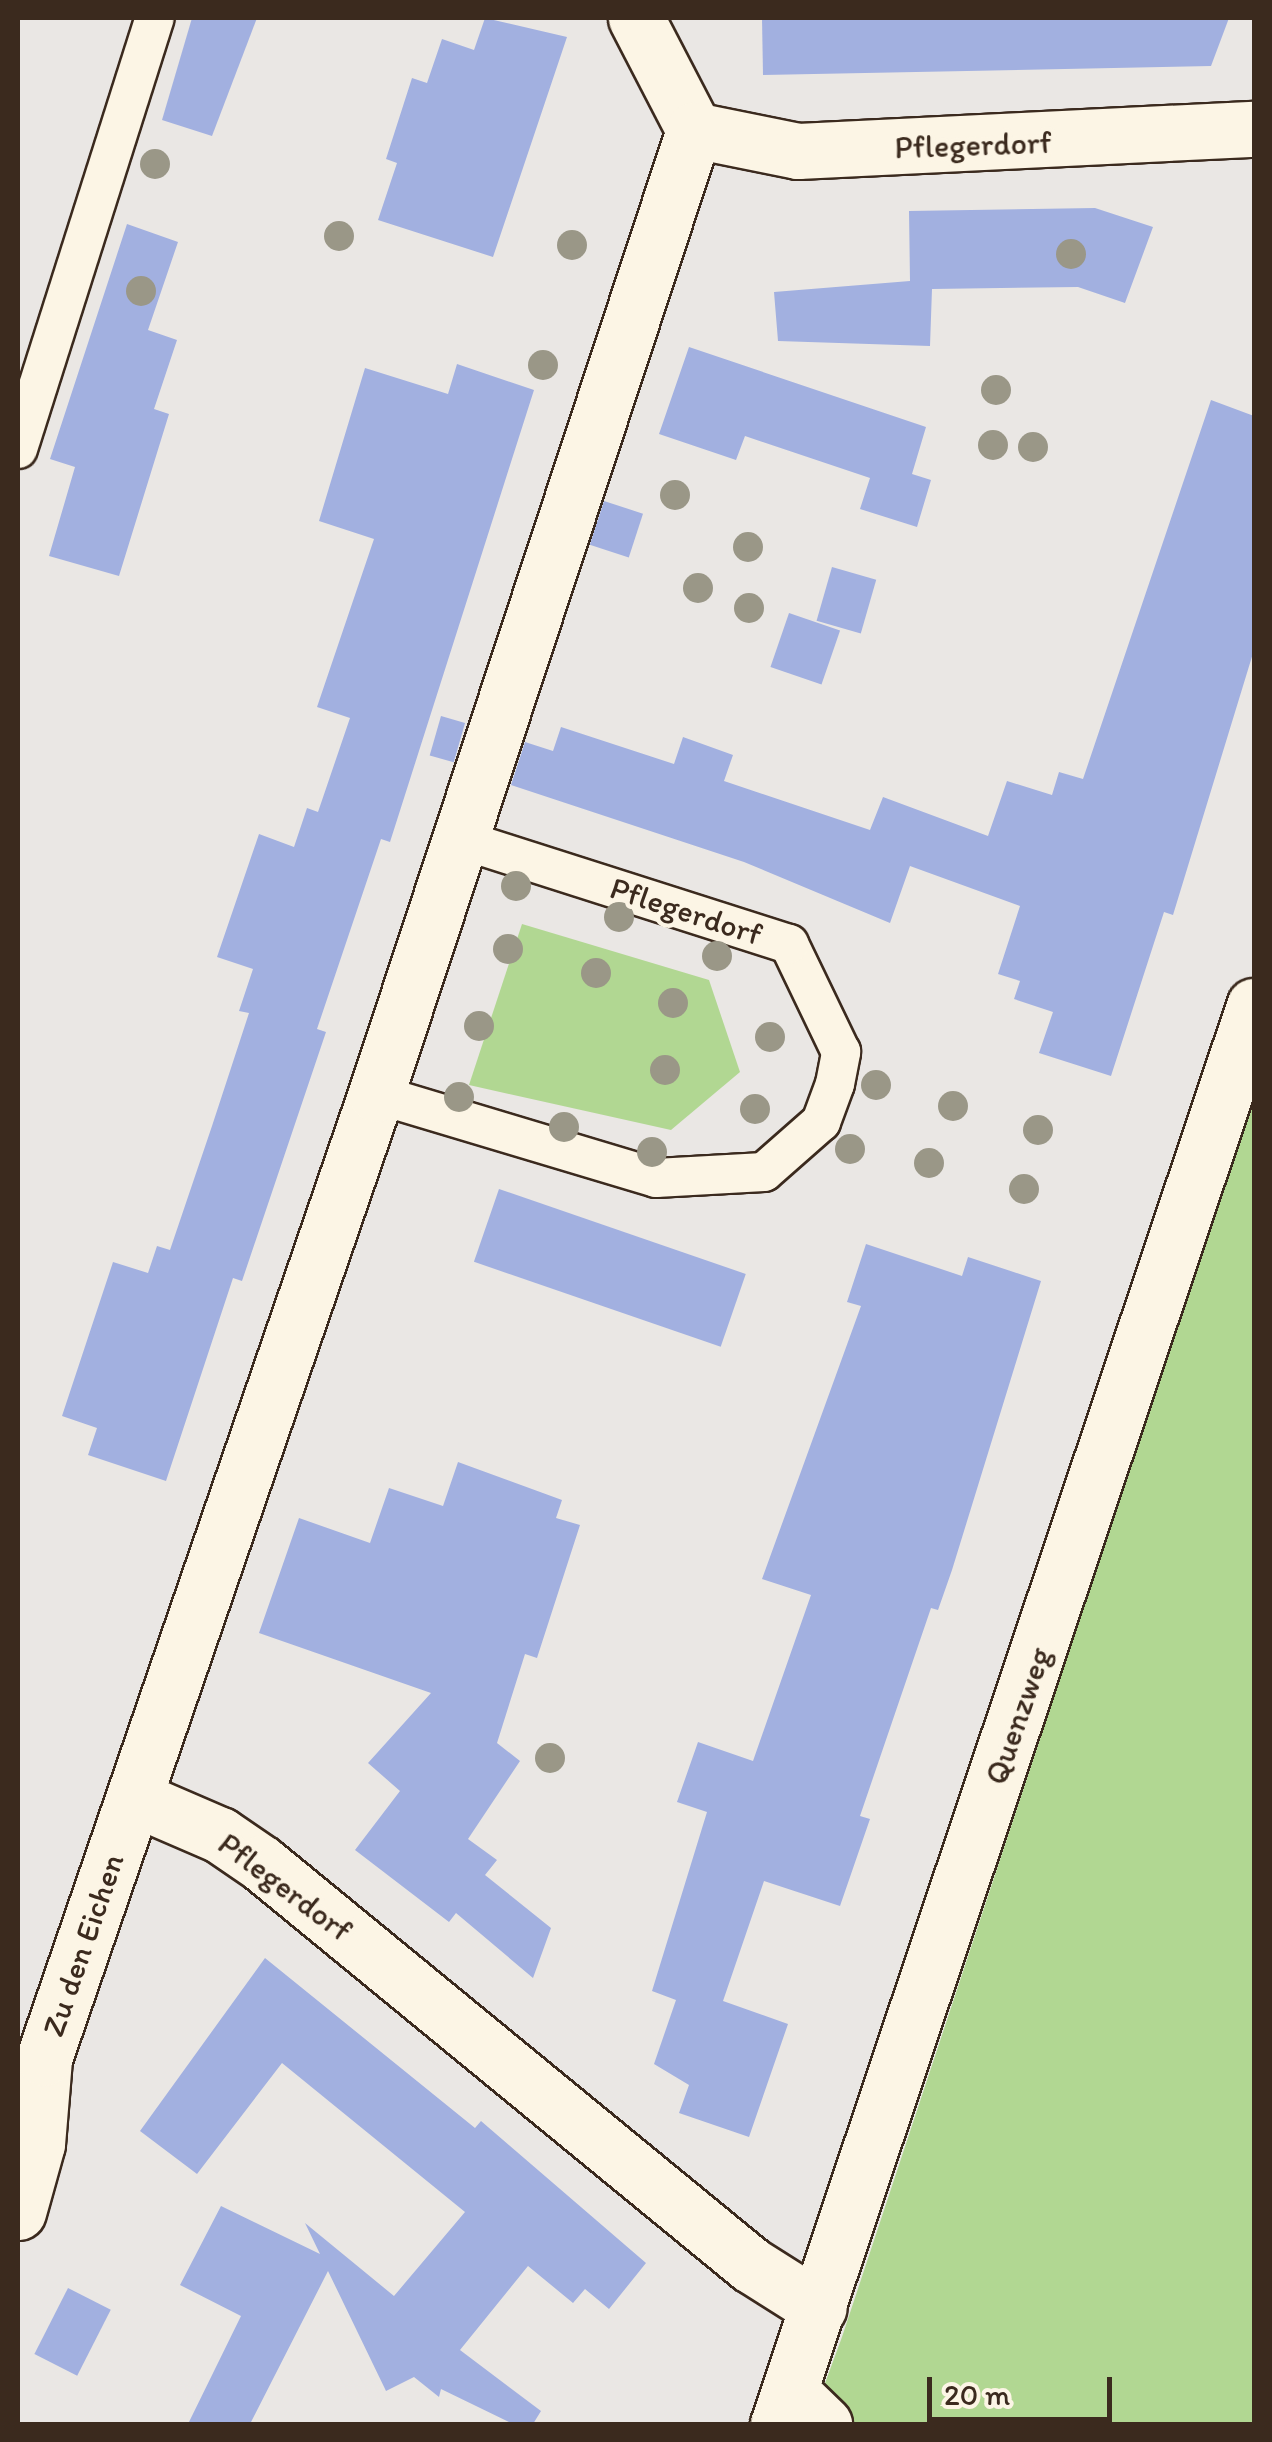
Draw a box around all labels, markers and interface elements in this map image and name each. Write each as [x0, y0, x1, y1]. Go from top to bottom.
street label: Pflegerdorf [894, 123, 1052, 167]
street label: Pflegerdorf [605, 868, 767, 954]
street label: Quenzweg [977, 1642, 1059, 1790]
street label: Pflegerdorf [211, 1824, 359, 1950]
street label: Zu den Eichen [34, 1849, 132, 2041]
scale bar [932, 2357, 1117, 2419]
text: 20 m [944, 2376, 1010, 2413]

